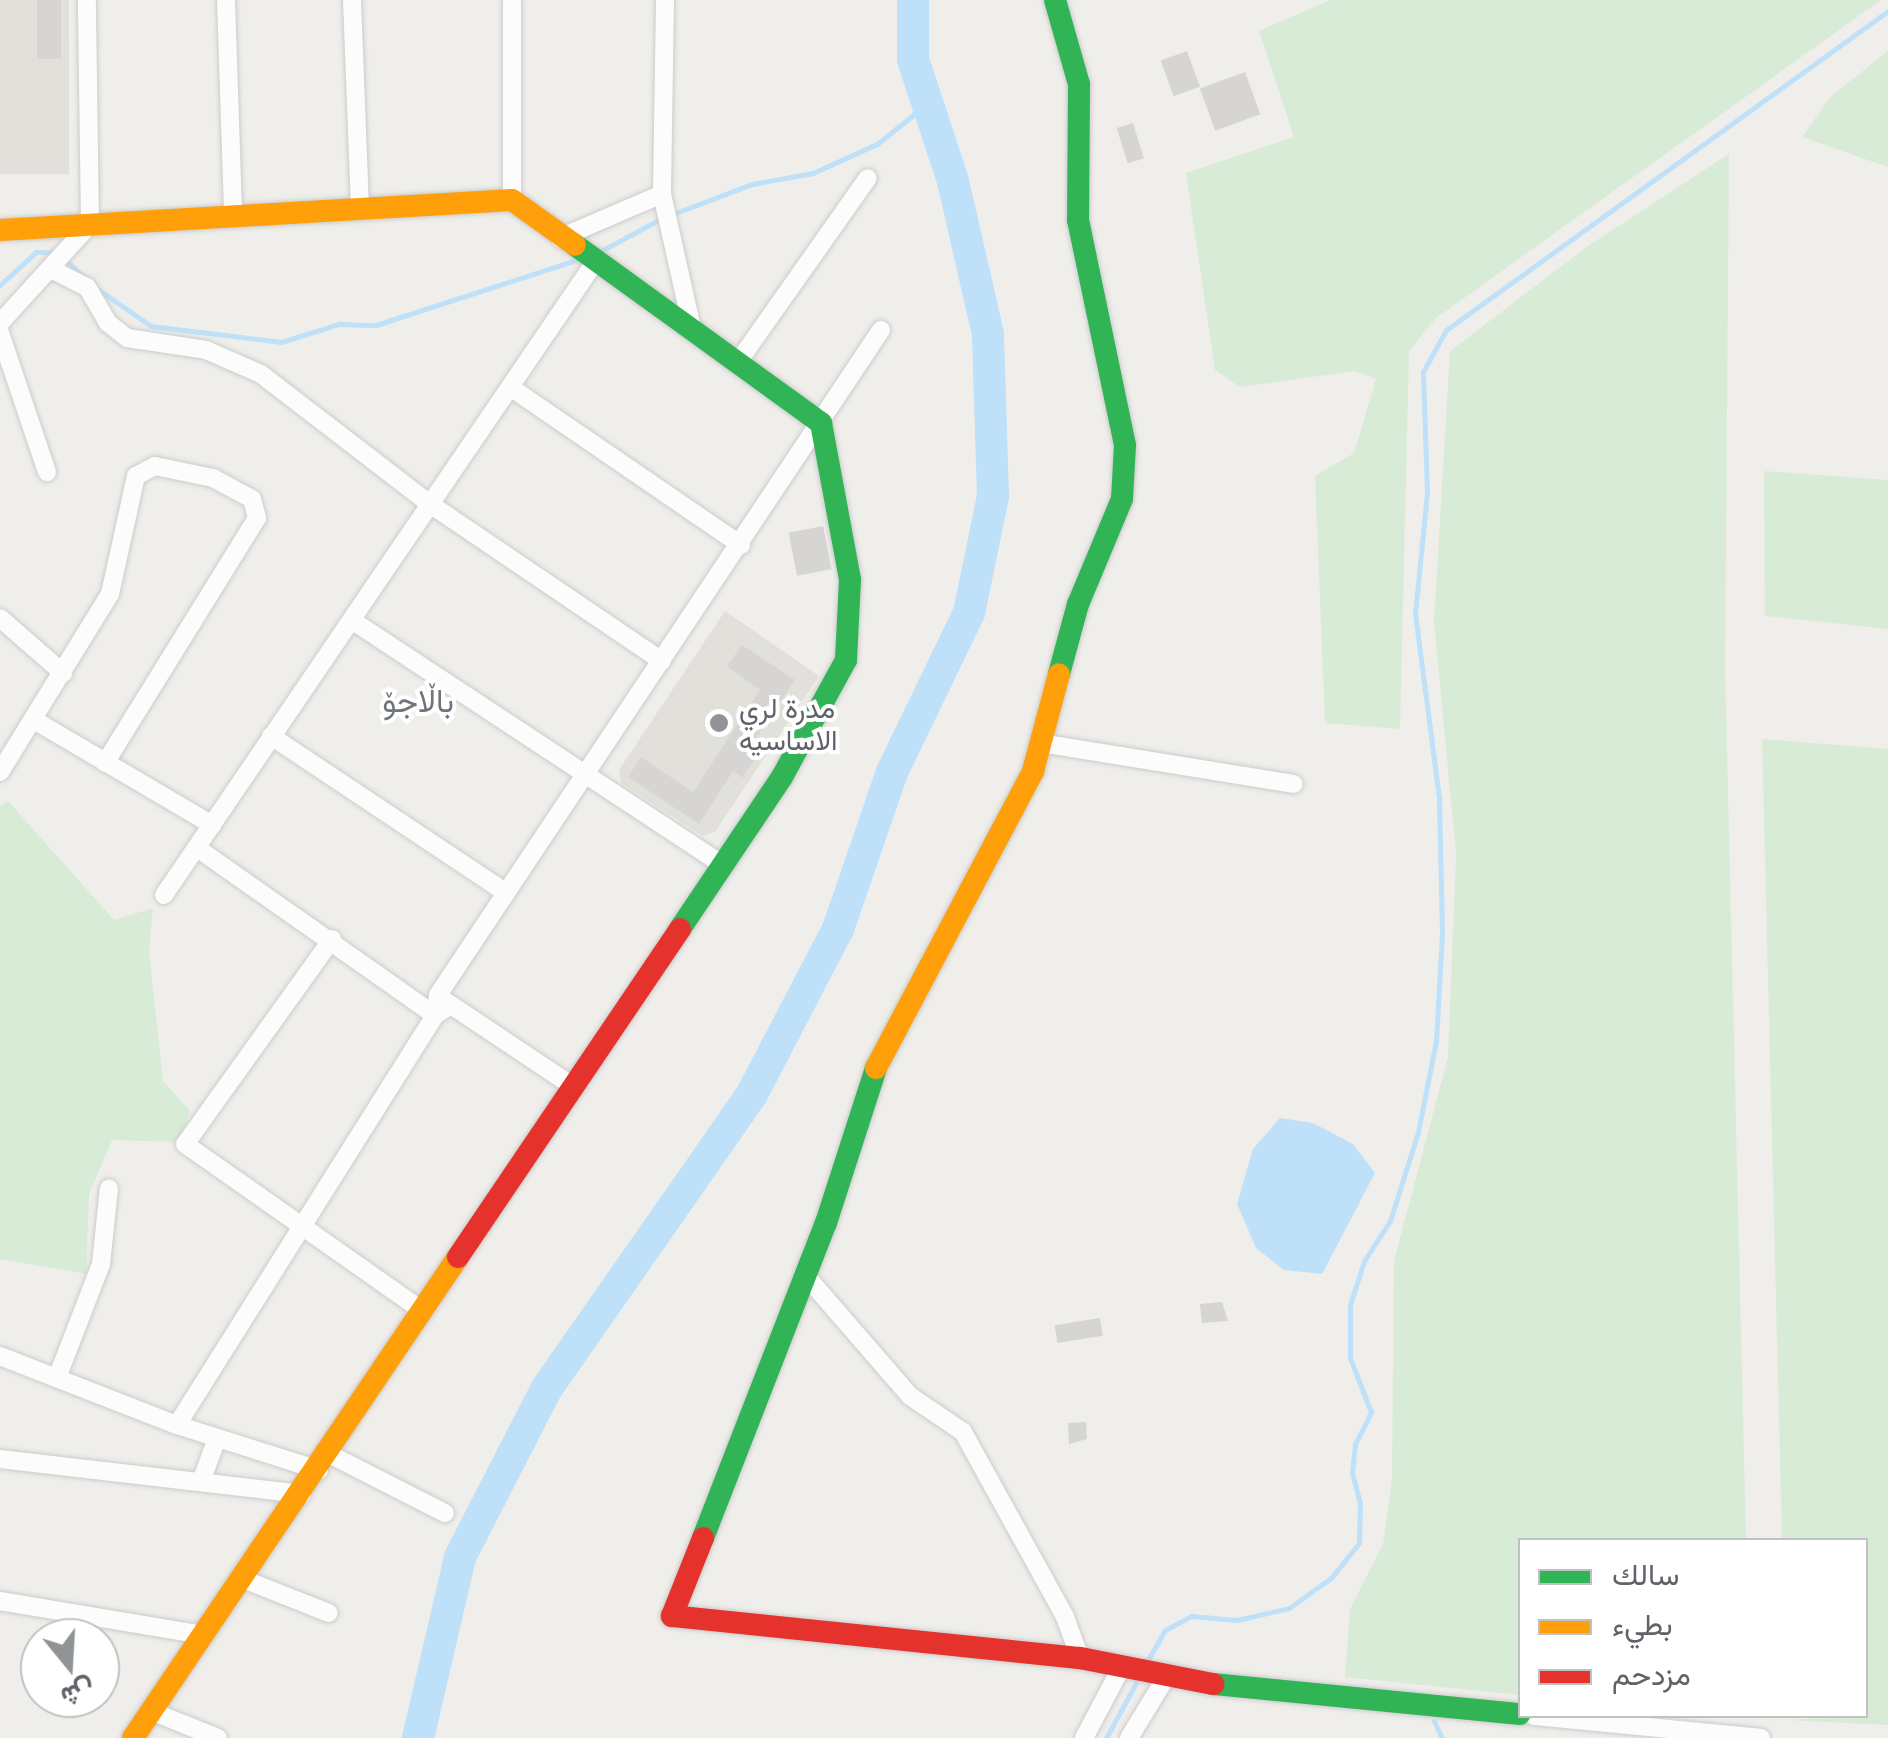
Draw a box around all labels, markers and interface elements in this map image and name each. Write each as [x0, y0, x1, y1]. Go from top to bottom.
district label: باڵاجۆ [382, 681, 454, 719]
place label: مدرة لري الاساسیه [739, 690, 838, 756]
marker: مدرة لري الاساسیه [708, 712, 730, 734]
legend [1518, 1538, 1868, 1718]
text: سالك [1612, 1553, 1679, 1594]
text: بطيء [1612, 1603, 1673, 1644]
north arrow [20, 1618, 120, 1718]
text: مزدحم [1612, 1653, 1691, 1694]
text: ش [57, 1671, 101, 1718]

